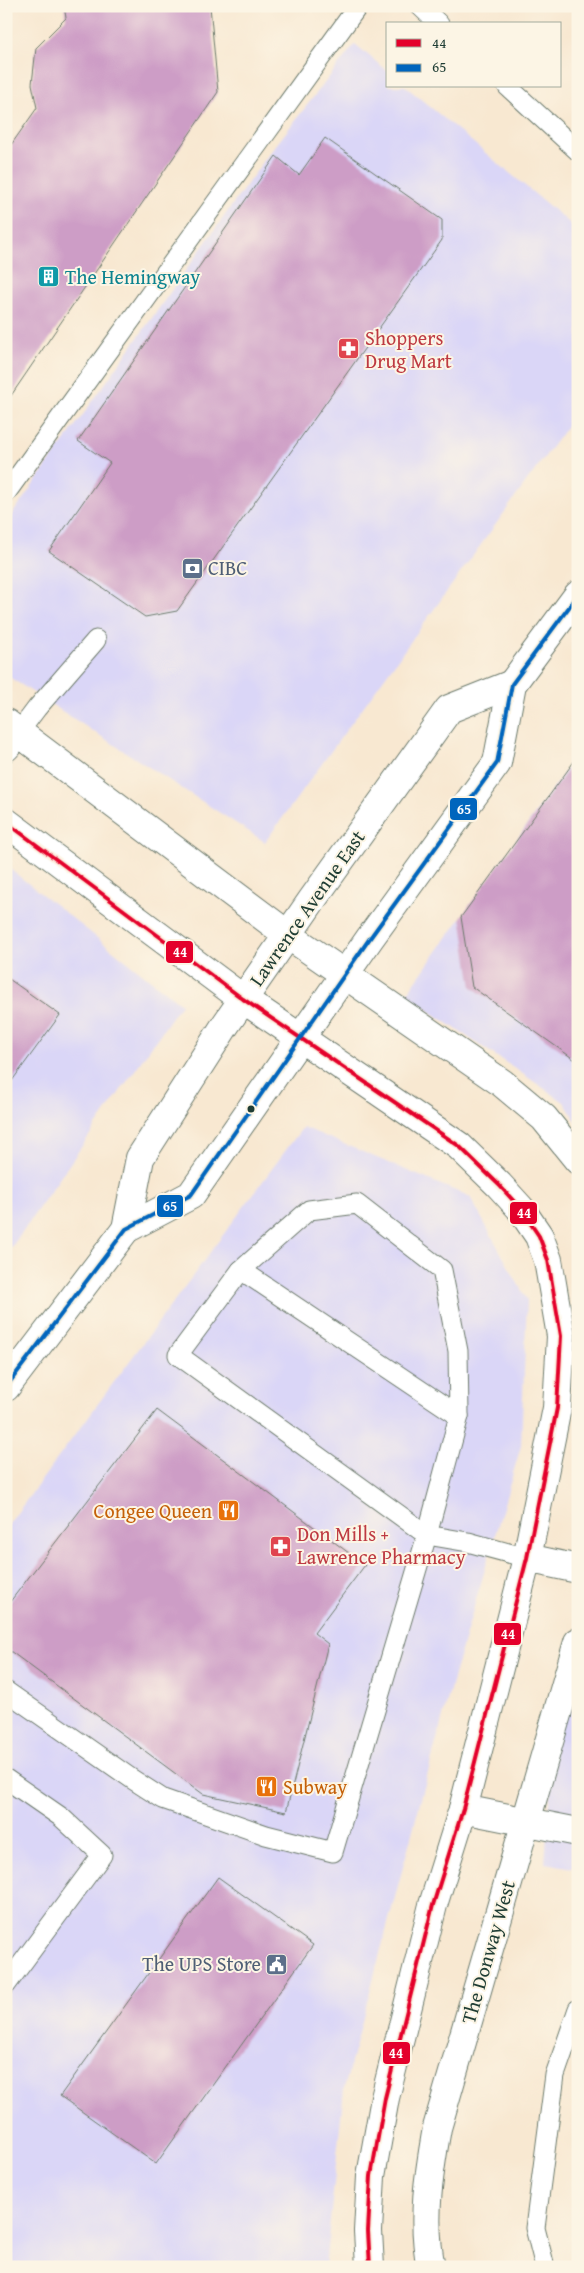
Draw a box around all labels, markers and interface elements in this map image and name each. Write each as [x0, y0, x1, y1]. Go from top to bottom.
legend [386, 22, 562, 88]
text: 44 [432, 32, 446, 53]
text: 65 [432, 56, 446, 77]
place label: The Hemingway [65, 262, 200, 291]
building icon: The Hemingway [37, 265, 61, 289]
place label: Shoppers Drug Mart [365, 323, 452, 375]
pharmacy icon: Shoppers Drug Mart [337, 337, 361, 361]
place label: CIBC [208, 553, 247, 582]
bank icon: CIBC [180, 556, 204, 580]
line badge: 65 [449, 797, 478, 821]
text: 65 [457, 799, 471, 819]
street label: Lawrence Avenue East [242, 824, 371, 992]
line badge: 44 [165, 940, 194, 964]
text: 44 [173, 942, 187, 962]
unlabelled marker [246, 1104, 256, 1114]
line badge: 65 [156, 1194, 184, 1218]
text: 65 [163, 1196, 177, 1216]
line badge: 44 [509, 1201, 538, 1225]
text: 44 [517, 1203, 531, 1223]
place label: Congee Queen [94, 1496, 212, 1525]
restaurant icon: Congee Queen [216, 1499, 240, 1523]
place label: Don Mills + Lawrence Pharmacy [297, 1519, 466, 1571]
pharmacy icon: Don Mills + Lawrence Pharmacy [269, 1534, 293, 1558]
line badge: 44 [493, 1622, 522, 1646]
text: 44 [501, 1624, 515, 1644]
place label: Subway [283, 1772, 347, 1801]
restaurant icon: Subway [255, 1775, 279, 1799]
street label: The Donway West [453, 1877, 522, 2027]
place label: The UPS Store [142, 1949, 261, 1978]
public building icon: The UPS Store [265, 1952, 289, 1976]
line badge: 44 [382, 2041, 411, 2065]
text: 44 [389, 2043, 403, 2063]

